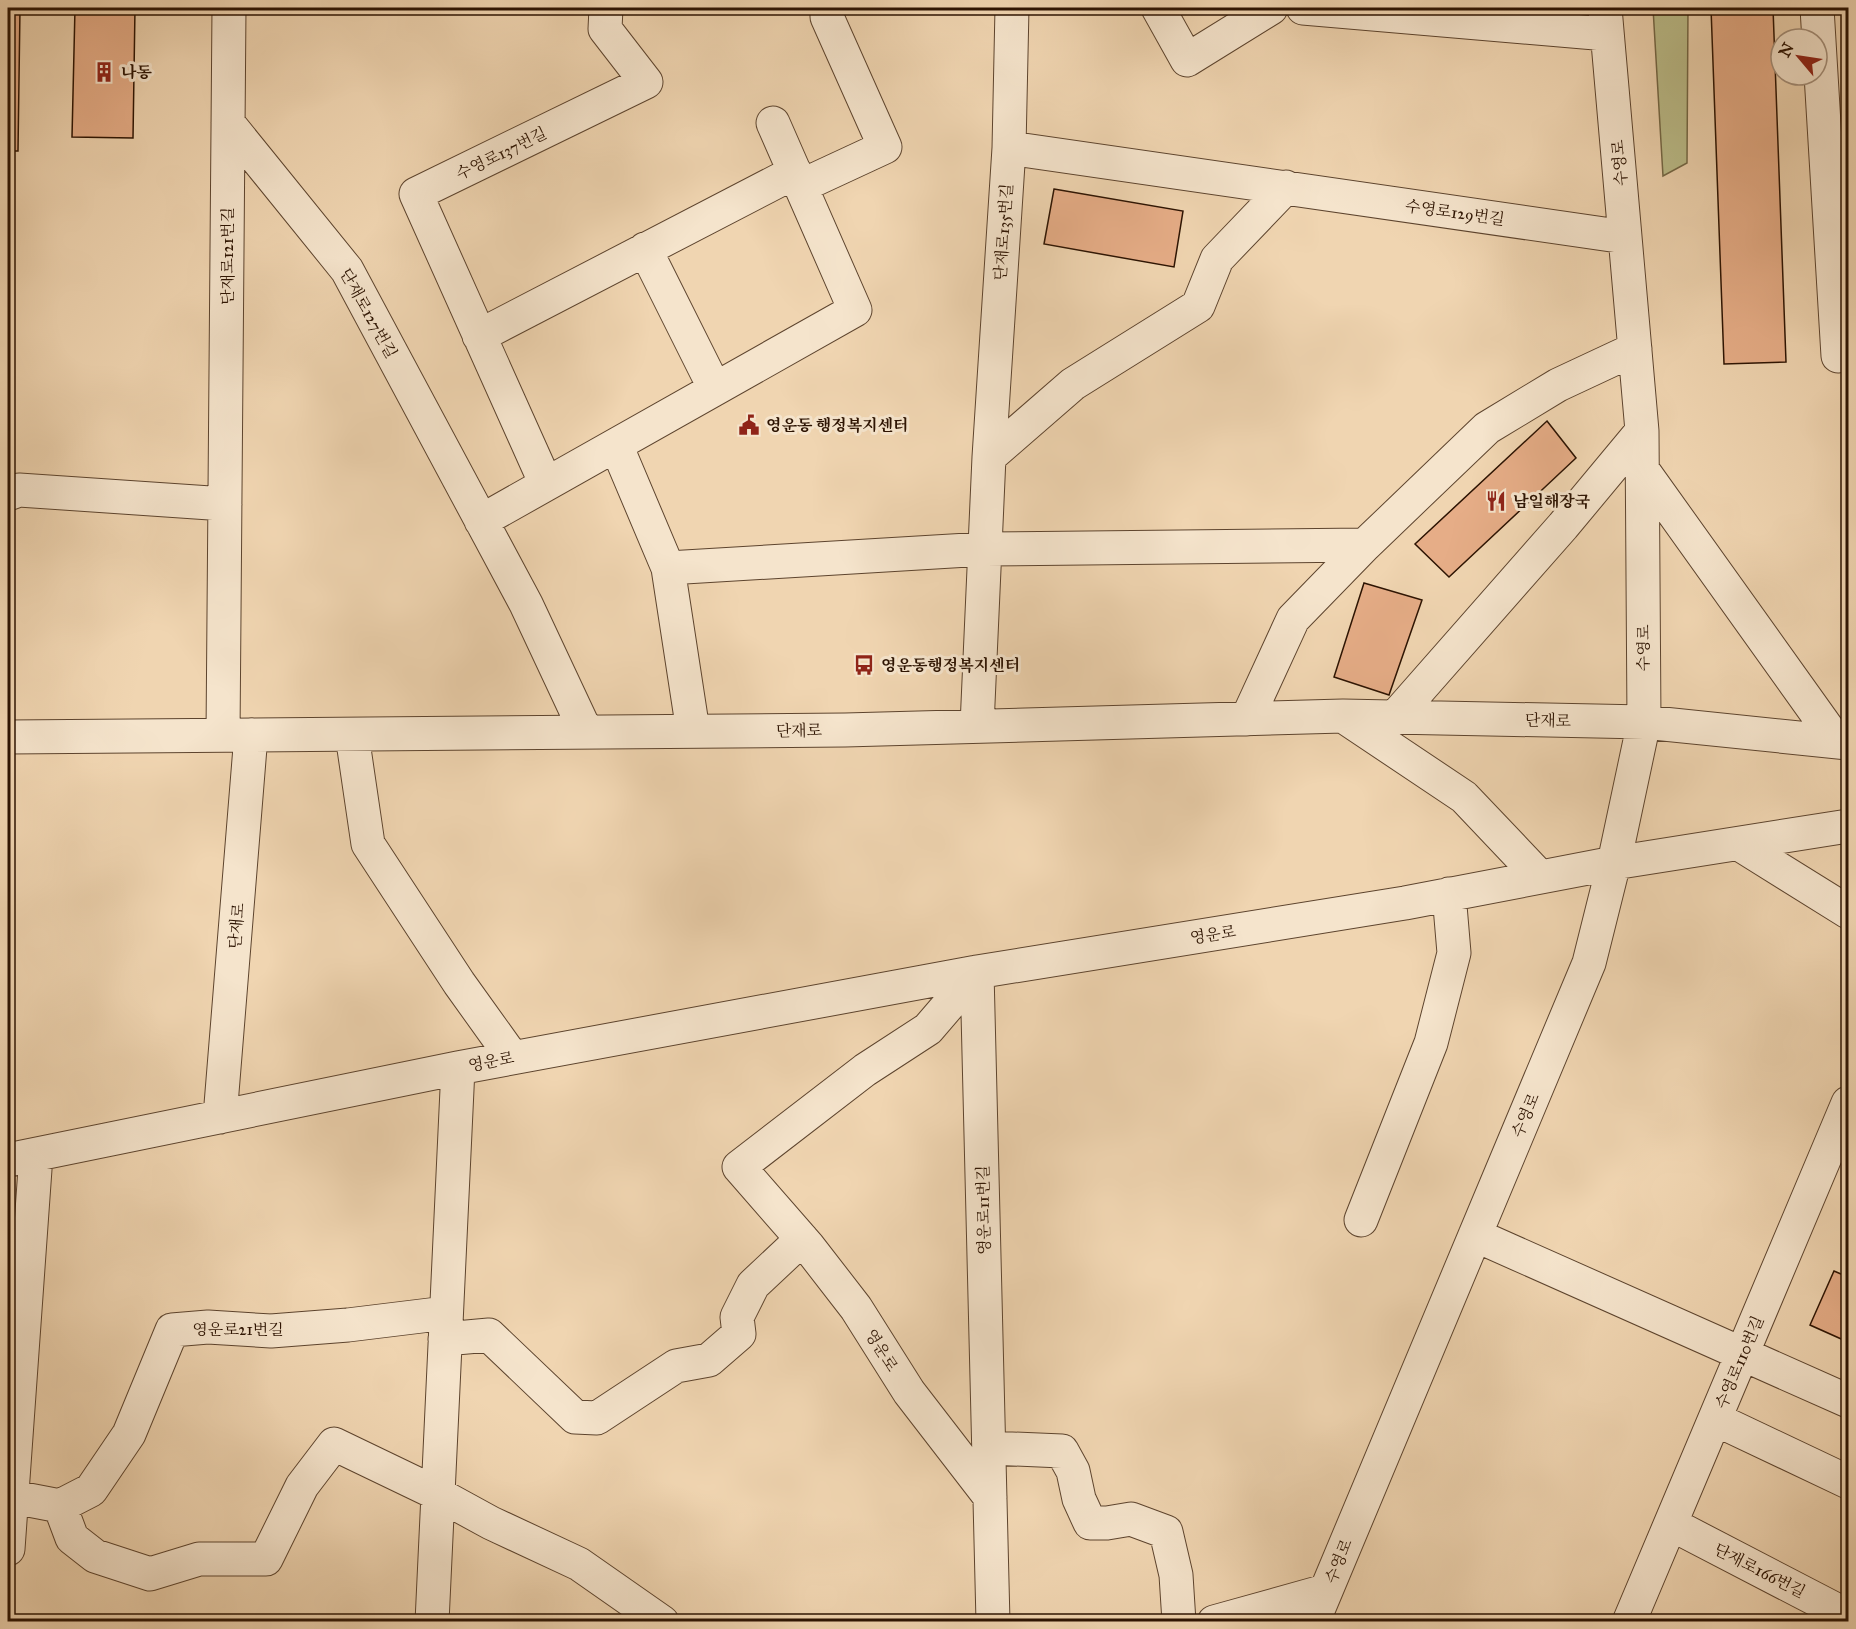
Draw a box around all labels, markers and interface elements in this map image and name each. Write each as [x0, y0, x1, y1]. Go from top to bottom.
north arrow [1769, 27, 1829, 87]
text: N [1775, 39, 1798, 61]
building icon: 나동 [92, 60, 116, 84]
place label: 나동 [121, 63, 152, 82]
street label: 수영로137번길 [453, 123, 550, 184]
street label: 수영로 [1608, 138, 1631, 187]
street label: 단재로135번길 [991, 183, 1016, 281]
street label: 수영로129번길 [1404, 196, 1506, 229]
street label: 단재로121번길 [218, 207, 237, 305]
street label: 단재로127번길 [336, 265, 401, 361]
public building icon: 영운동 행정복지센터 [737, 413, 761, 437]
place label: 영운동 행정복지센터 [766, 416, 909, 435]
restaurant icon: 남일해장국 [1484, 489, 1508, 513]
place label: 남일해장국 [1513, 492, 1591, 511]
street label: 수영로 [1634, 624, 1653, 671]
bus stop icon: 영운동행정복지센터 [852, 653, 876, 677]
place label: 영운동행정복지센터 [881, 656, 1020, 675]
street label: 단재로 [1525, 711, 1572, 730]
street label: 단재로 [776, 721, 823, 740]
street label: 단재로 [225, 902, 248, 950]
street label: 영운로 [1189, 921, 1238, 948]
street label: 영운로 [467, 1048, 516, 1075]
street label: 수영로 [1508, 1090, 1543, 1140]
street label: 영운로11번길 [973, 1165, 994, 1255]
street label: 수영로110번길 [1711, 1313, 1768, 1412]
street label: 영운로21번길 [192, 1320, 284, 1339]
street label: 영운로 [861, 1326, 902, 1375]
street label: 수영로 [1321, 1536, 1356, 1586]
street label: 단재로166번길 [1711, 1539, 1809, 1602]

